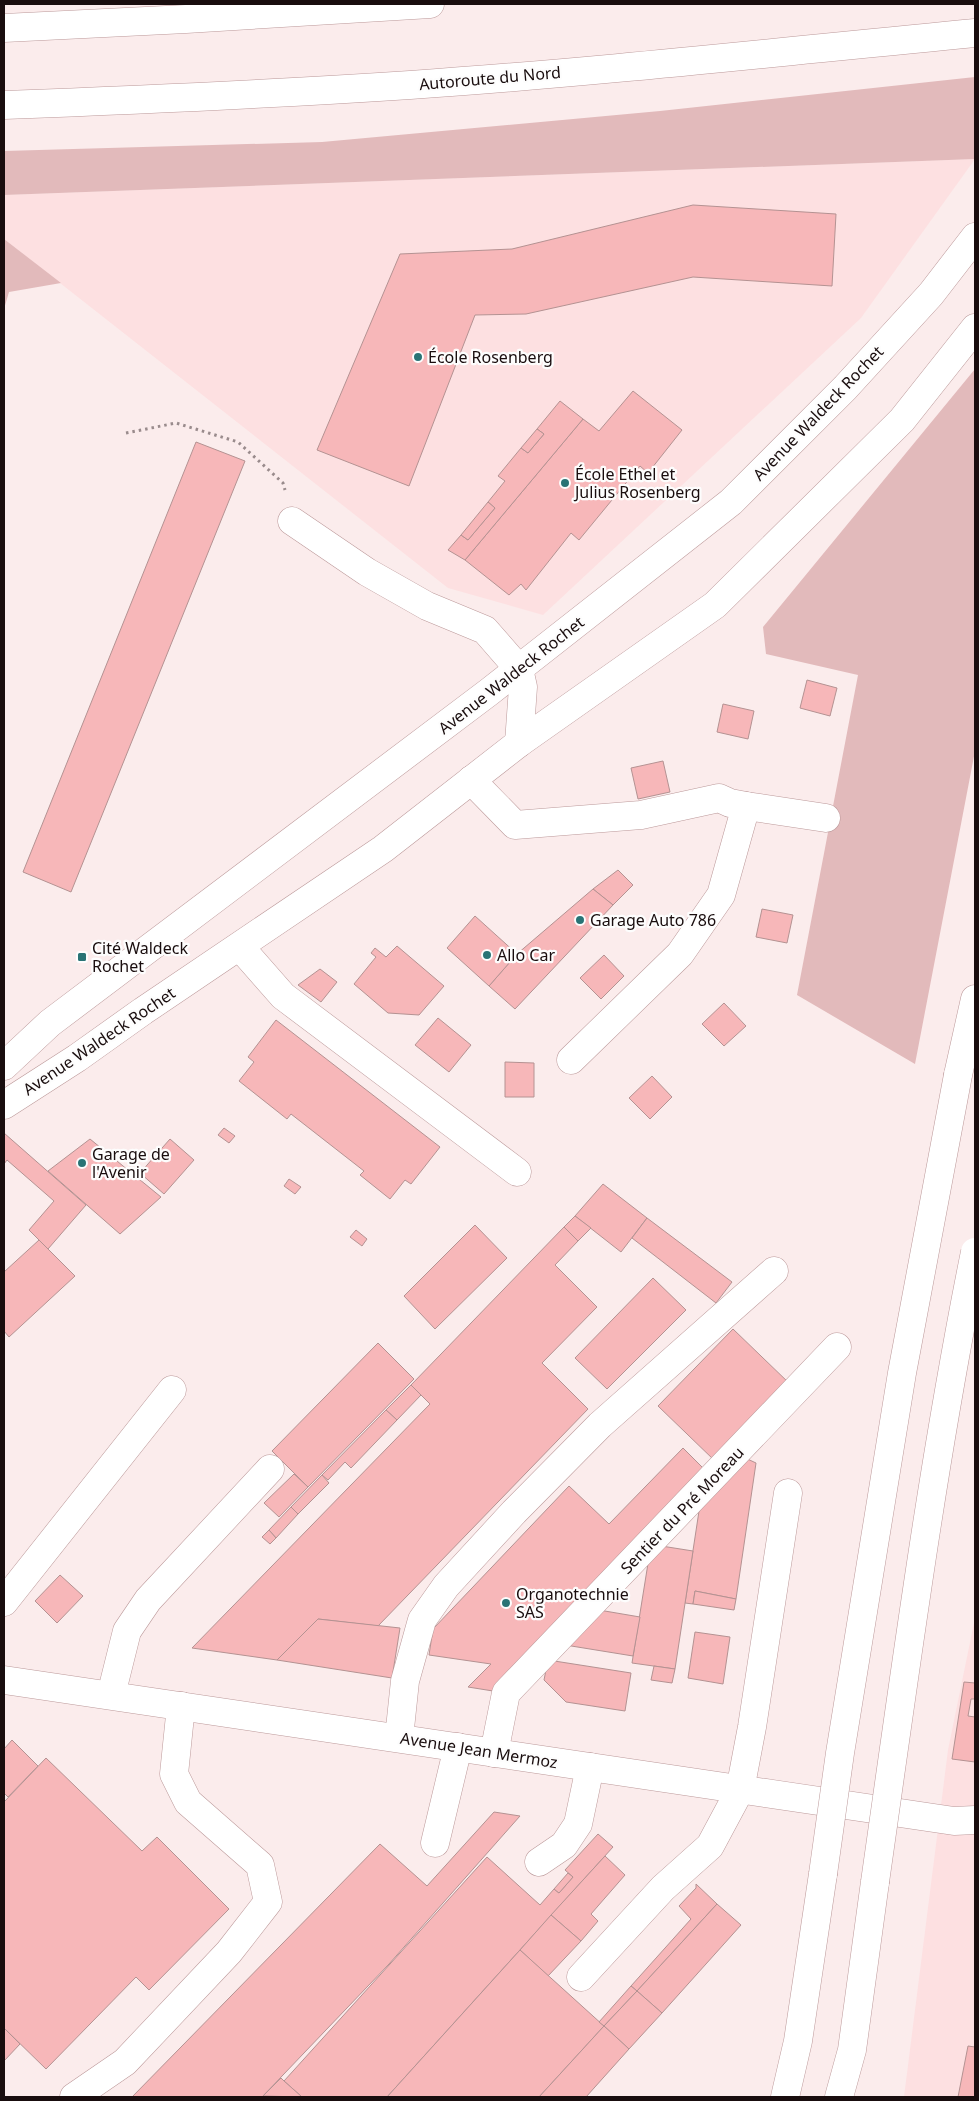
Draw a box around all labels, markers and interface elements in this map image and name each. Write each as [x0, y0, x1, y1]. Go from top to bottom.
street label: Autoroute du Nord [418, 61, 562, 95]
street label: Avenue Waldeck Rochet [748, 341, 888, 485]
place label: École Rosenberg [428, 346, 553, 368]
marker: École Rosenberg [412, 351, 424, 363]
place label: École Ethel et Julius Rosenberg [573, 463, 701, 503]
marker: École Ethel et Julius Rosenberg [559, 477, 571, 489]
street label: Avenue Waldeck Rochet [434, 611, 589, 739]
place label: Garage Auto 786 [590, 909, 716, 931]
marker: Garage Auto 786 [574, 914, 586, 926]
place label: Cité Waldeck Rochet [92, 937, 188, 977]
place label: Allo Car [497, 944, 555, 966]
marker: Allo Car [481, 949, 493, 961]
marker: Cité Waldeck Rochet [76, 951, 88, 963]
street label: Avenue Waldeck Rochet [19, 982, 180, 1100]
place label: Garage de l'Avenir [92, 1143, 170, 1183]
marker: Garage de l'Avenir [76, 1157, 88, 1169]
street label: Sentier du Pré Moreau [615, 1442, 749, 1578]
place label: Organotechnie SAS [516, 1583, 629, 1623]
marker: Organotechnie SAS [500, 1597, 512, 1609]
street label: Avenue Jean Mermoz [399, 1727, 559, 1773]

